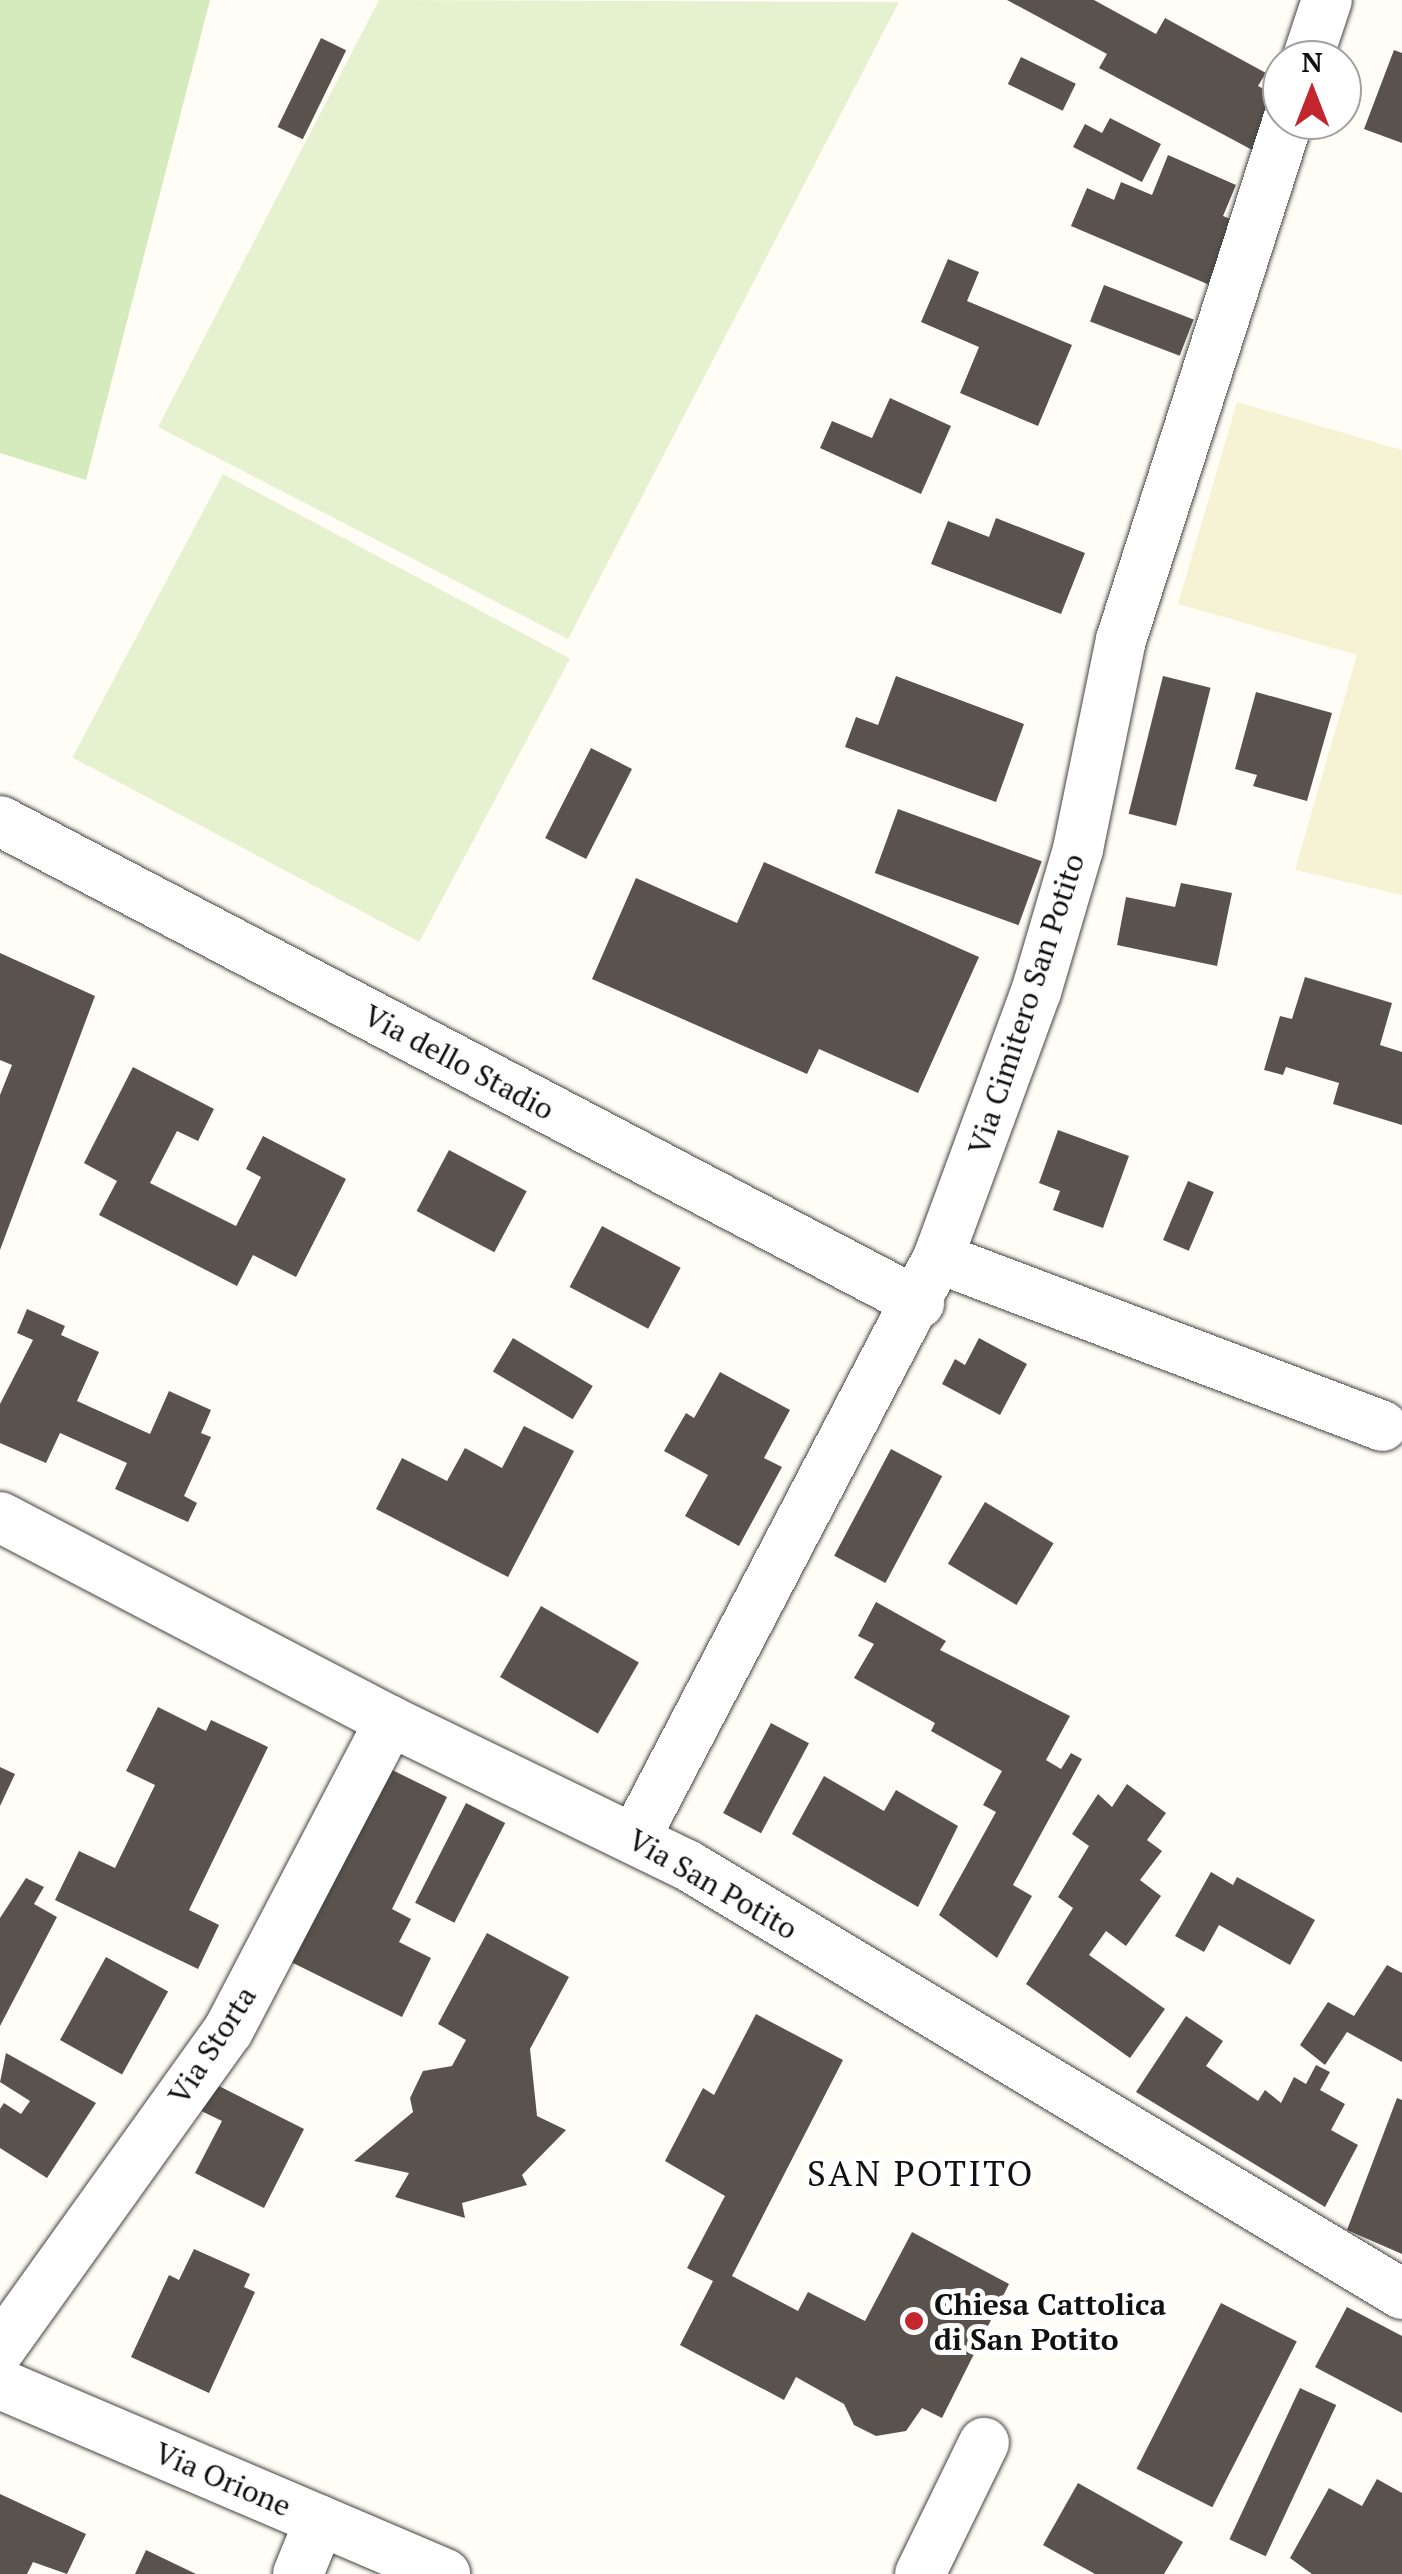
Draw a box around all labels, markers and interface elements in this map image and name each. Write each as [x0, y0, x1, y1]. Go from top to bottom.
north arrow [1262, 40, 1362, 140]
text: N [1301, 43, 1323, 80]
street label: Via Cimitero San Potito [960, 849, 1092, 1159]
street label: Via dello Stadio [358, 997, 560, 1127]
street label: Via San Potito [622, 1821, 804, 1947]
street label: Via Storta [161, 1979, 263, 2111]
district label: SAN POTITO [807, 2152, 1035, 2194]
place label: Chiesa Cattolica di San Potito [934, 2286, 1166, 2356]
marker: Chiesa Cattolica di San Potito [903, 2310, 925, 2332]
street label: Via Orione [150, 2434, 296, 2524]

